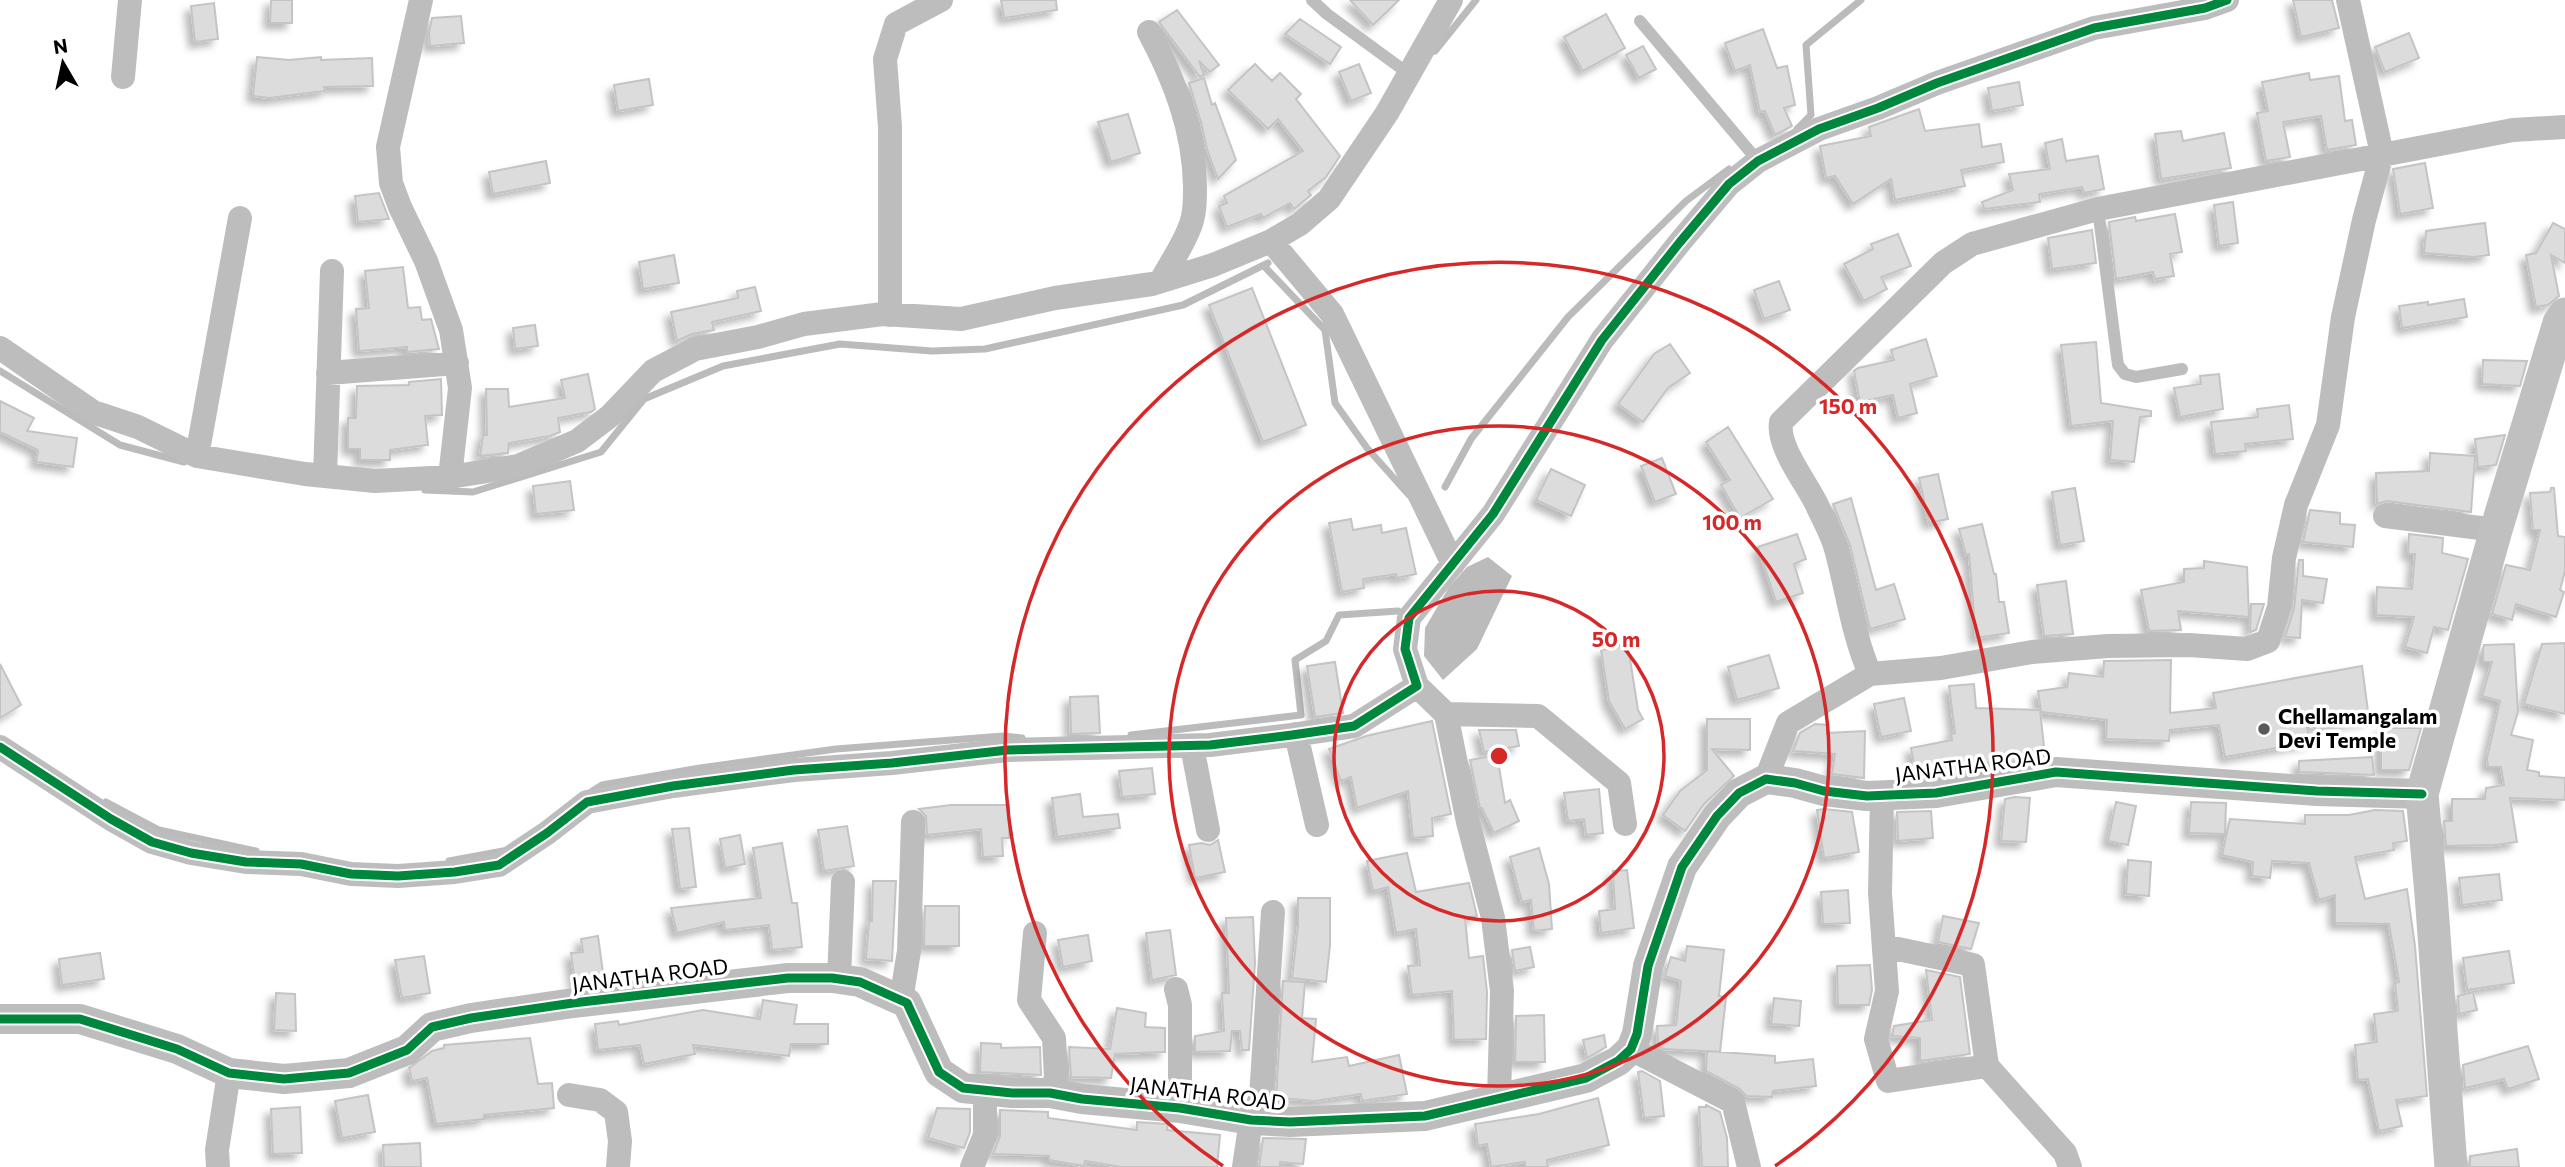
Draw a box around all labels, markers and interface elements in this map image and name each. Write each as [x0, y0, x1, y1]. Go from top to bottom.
north arrow [28, 28, 98, 98]
text: N [51, 33, 69, 58]
text: 150 m [1819, 393, 1877, 418]
text: 100 m [1702, 509, 1762, 534]
text: 50 m [1592, 626, 1640, 651]
place label: Chellamangalam Devi Temple [2278, 703, 2437, 752]
marker: Chellamangalam Devi Temple [2256, 721, 2272, 737]
street label: JANATHA ROAD [1893, 743, 2052, 786]
centre of rings [1487, 744, 1511, 768]
street label: JANATHA ROAD [570, 953, 729, 996]
street label: JANATHA ROAD [1129, 1071, 1288, 1114]

